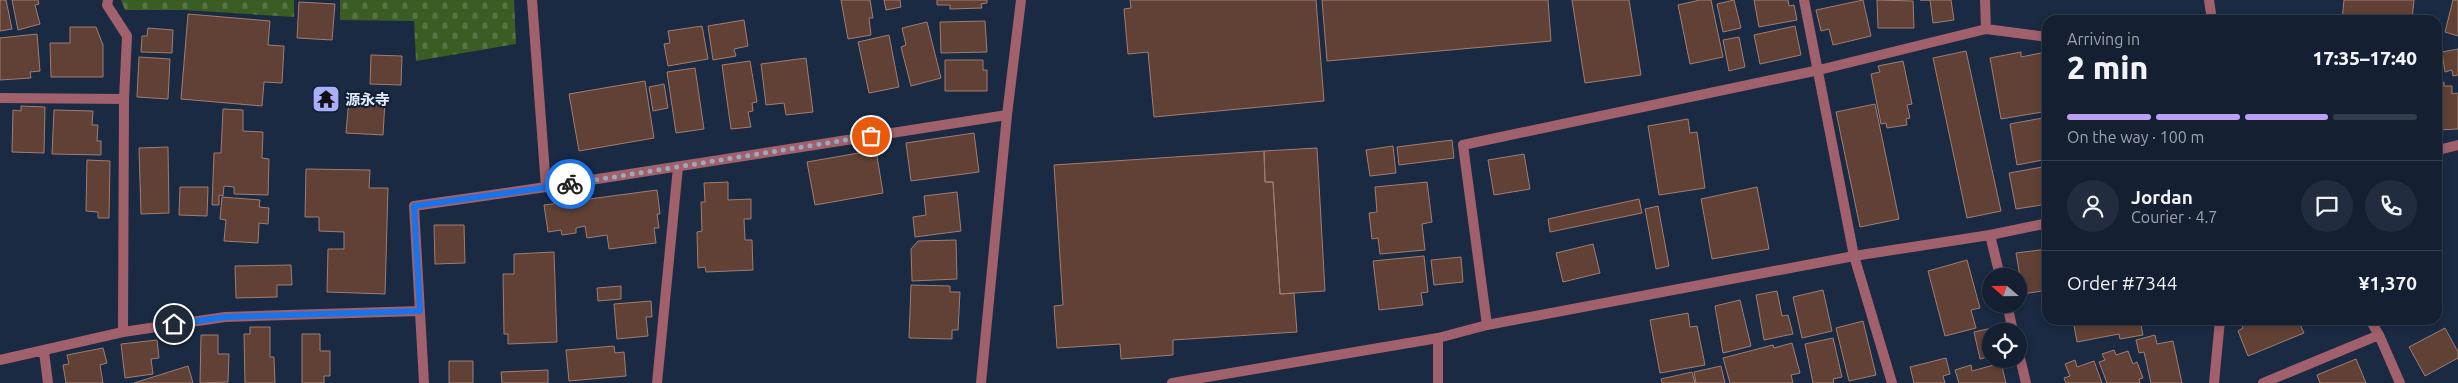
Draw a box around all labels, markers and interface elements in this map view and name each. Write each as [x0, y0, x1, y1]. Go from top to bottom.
text: Arriving in [2067, 30, 2140, 48]
text: 17:35–17:40 [2312, 47, 2417, 69]
text: 2 min [2067, 49, 2148, 85]
temple icon: 源永寺 [311, 84, 341, 114]
place label: 源永寺 [345, 91, 390, 108]
pin [850, 115, 892, 157]
icon: bag [857, 122, 885, 150]
text: On the way · 100 m [2067, 128, 2204, 146]
courier [545, 159, 595, 209]
icon: bike [556, 170, 584, 198]
button: person [2067, 180, 2119, 232]
button: chat [2301, 180, 2353, 232]
button: phone [2365, 180, 2417, 232]
text: Jordan [2131, 186, 2193, 208]
text: Courier · 4.7 [2131, 208, 2217, 226]
north arrow [1982, 268, 2028, 312]
map controls [1982, 268, 2027, 368]
text: Order #7344 [2067, 272, 2177, 294]
text: ¥1,370 [2359, 272, 2417, 294]
pin [153, 303, 195, 345]
icon: home [160, 310, 188, 338]
button: locate [1982, 323, 2027, 368]

